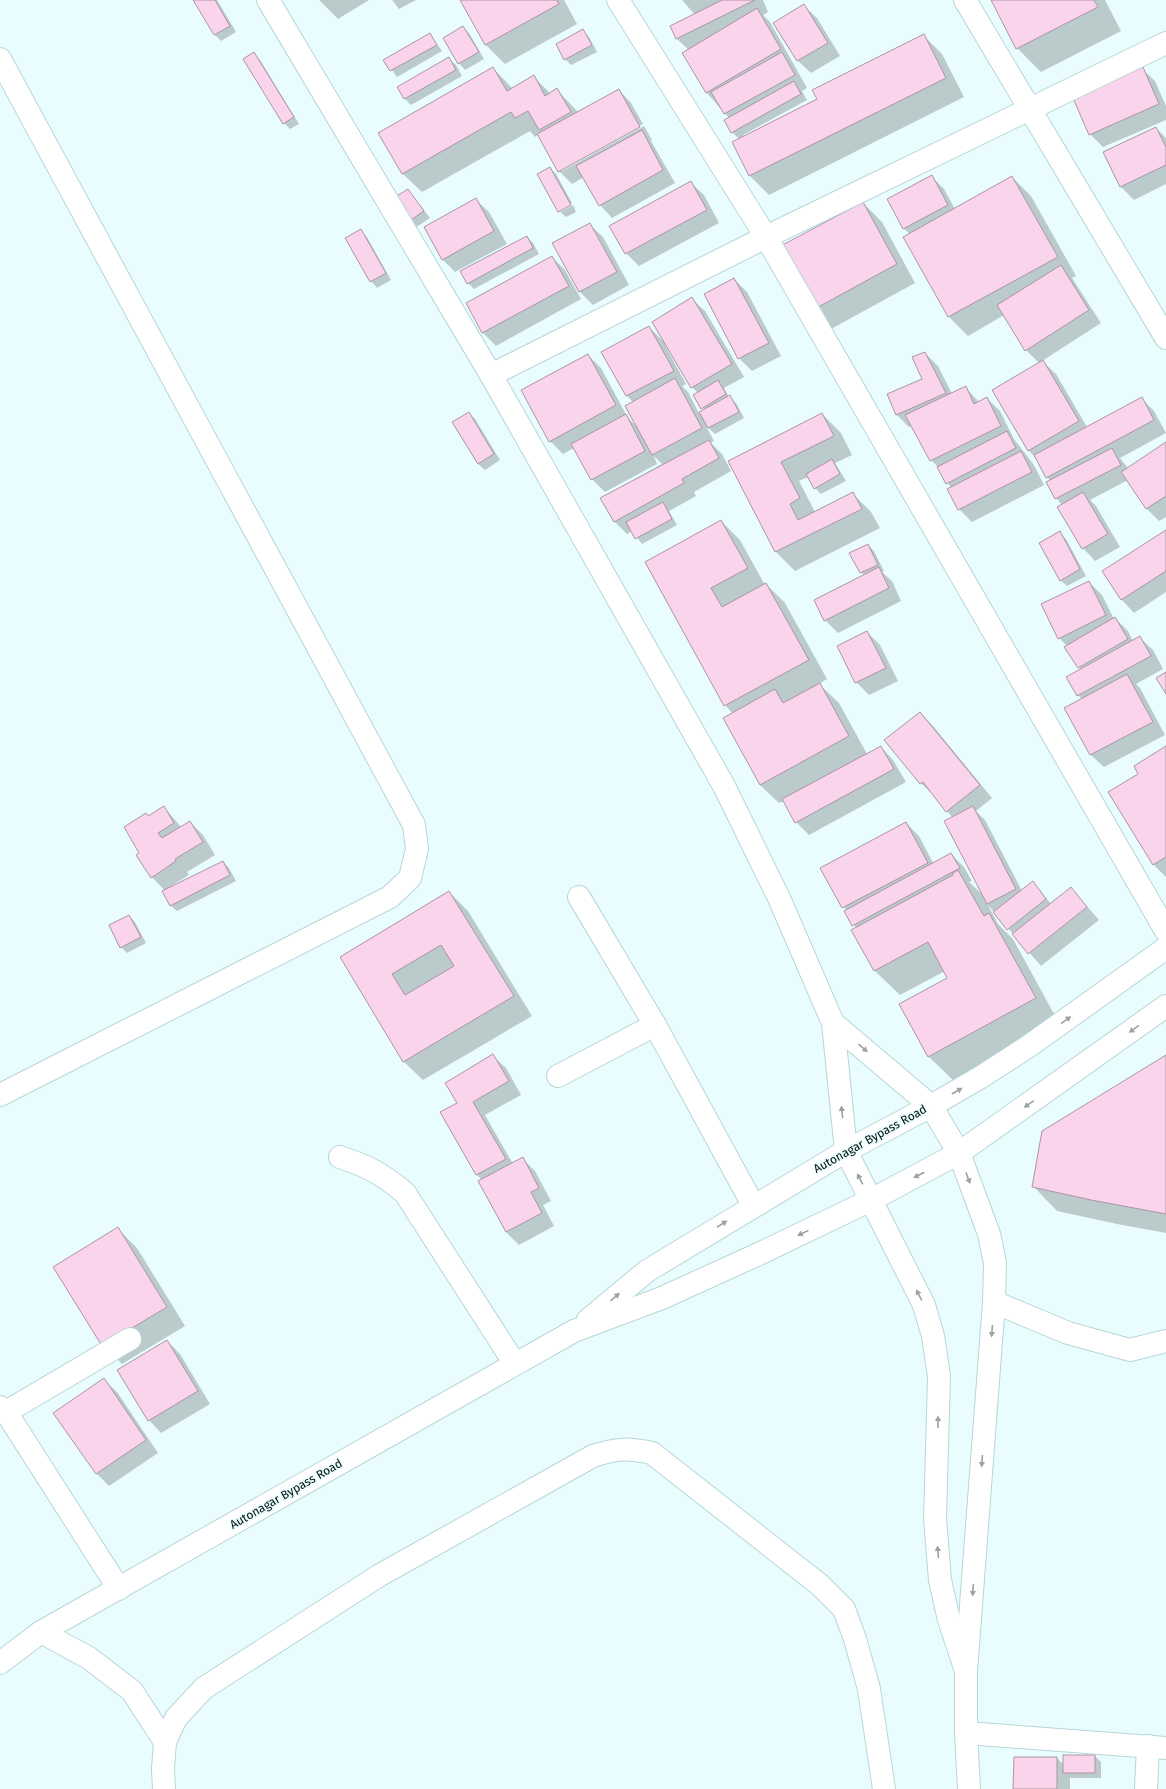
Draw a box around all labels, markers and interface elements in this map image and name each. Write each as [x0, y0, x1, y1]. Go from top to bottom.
one-way arrow [1061, 1016, 1071, 1024]
one-way arrow [1129, 1025, 1140, 1033]
one-way arrow [858, 1044, 868, 1053]
one-way arrow [951, 1087, 963, 1094]
one-way arrow [1023, 1100, 1034, 1108]
street label: Autonagar Bypass Road [811, 1102, 929, 1176]
one-way arrow [839, 1106, 845, 1118]
one-way arrow [914, 1171, 925, 1178]
one-way arrow [965, 1172, 971, 1184]
one-way arrow [857, 1173, 863, 1185]
one-way arrow [717, 1220, 728, 1228]
one-way arrow [798, 1230, 809, 1236]
one-way arrow [916, 1289, 922, 1301]
one-way arrow [610, 1293, 621, 1302]
one-way arrow [989, 1325, 996, 1337]
one-way arrow [935, 1415, 941, 1428]
one-way arrow [979, 1455, 986, 1467]
street label: Autonagar Bypass Road [227, 1456, 345, 1532]
one-way arrow [935, 1546, 941, 1558]
one-way arrow [969, 1584, 976, 1596]

